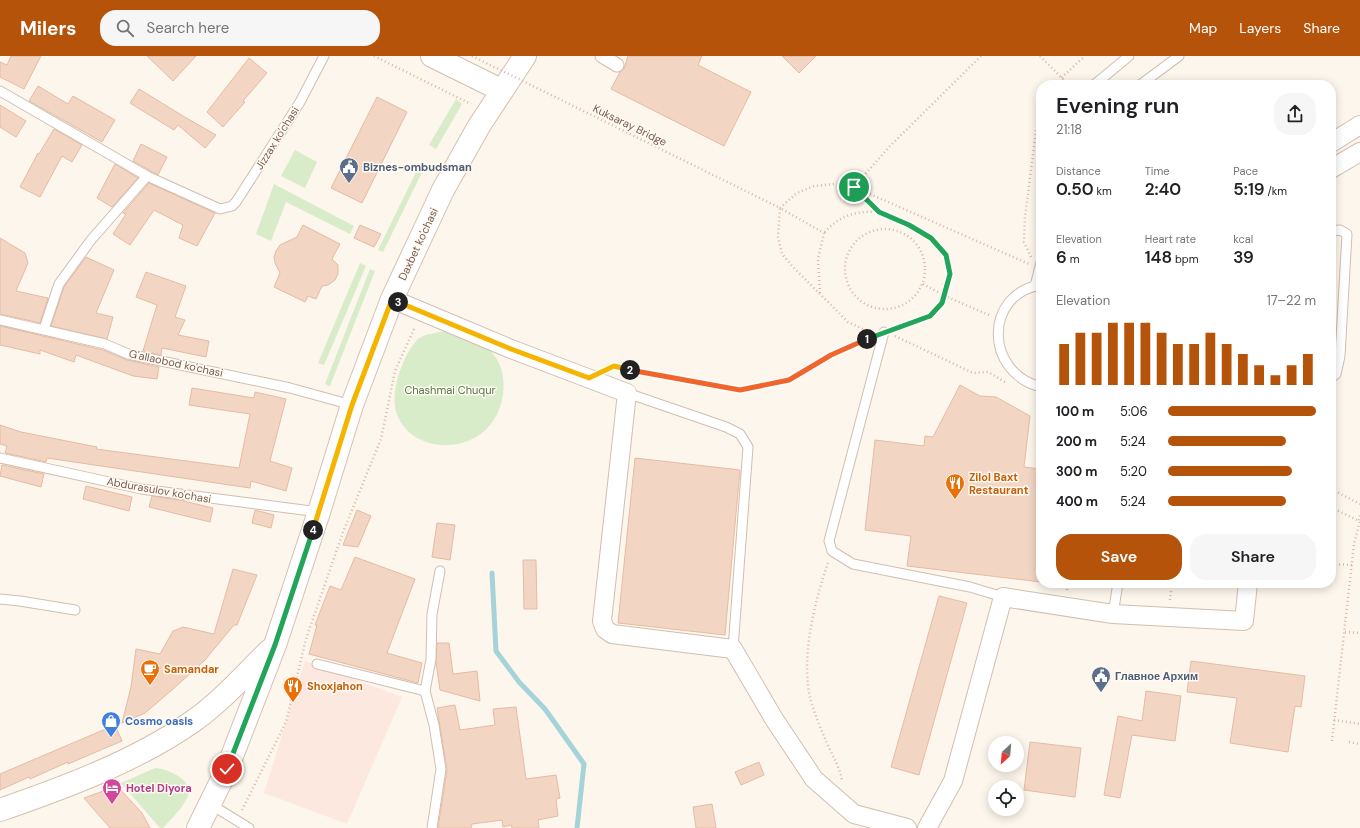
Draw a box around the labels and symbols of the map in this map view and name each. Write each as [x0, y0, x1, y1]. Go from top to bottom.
street label: Kuksaray Bridge [591, 101, 669, 149]
street label: Jizzax ko'chasi [252, 104, 302, 172]
public building icon: Biznes-ombudsman [338, 156, 360, 184]
place label: Biznes-ombudsman [363, 160, 472, 174]
pin [837, 170, 871, 204]
street label: Daxbet ko'chasi [395, 205, 441, 283]
pin: 3 [388, 292, 408, 312]
pin: 1 [857, 329, 877, 349]
street label: G'allaobod ko'chasi [128, 346, 224, 380]
pin: 2 [620, 360, 640, 380]
park label: Chashmai Chuqur [404, 383, 496, 397]
place label: Zilol Baxt Restaurant [969, 470, 1029, 497]
restaurant icon: Zilol Baxt Restaurant [944, 472, 966, 500]
street label: Abdurasulov ko'chasi [106, 474, 212, 506]
pin: 4 [303, 520, 323, 540]
cafe icon: Samandar [139, 658, 161, 686]
place label: Samandar [164, 662, 219, 676]
public building icon: Главное Архим [1090, 665, 1112, 693]
place label: Главное Архим [1115, 669, 1198, 683]
restaurant icon: Shoxjahon [282, 675, 304, 703]
place label: Shoxjahon [307, 679, 363, 693]
shop icon: Cosmo oasis [100, 710, 122, 738]
place label: Cosmo oasis [125, 714, 193, 728]
north arrow [988, 736, 1024, 772]
pin [210, 752, 244, 786]
hotel icon: Hotel Diyora [101, 777, 123, 805]
place label: Hotel Diyora [126, 781, 192, 795]

